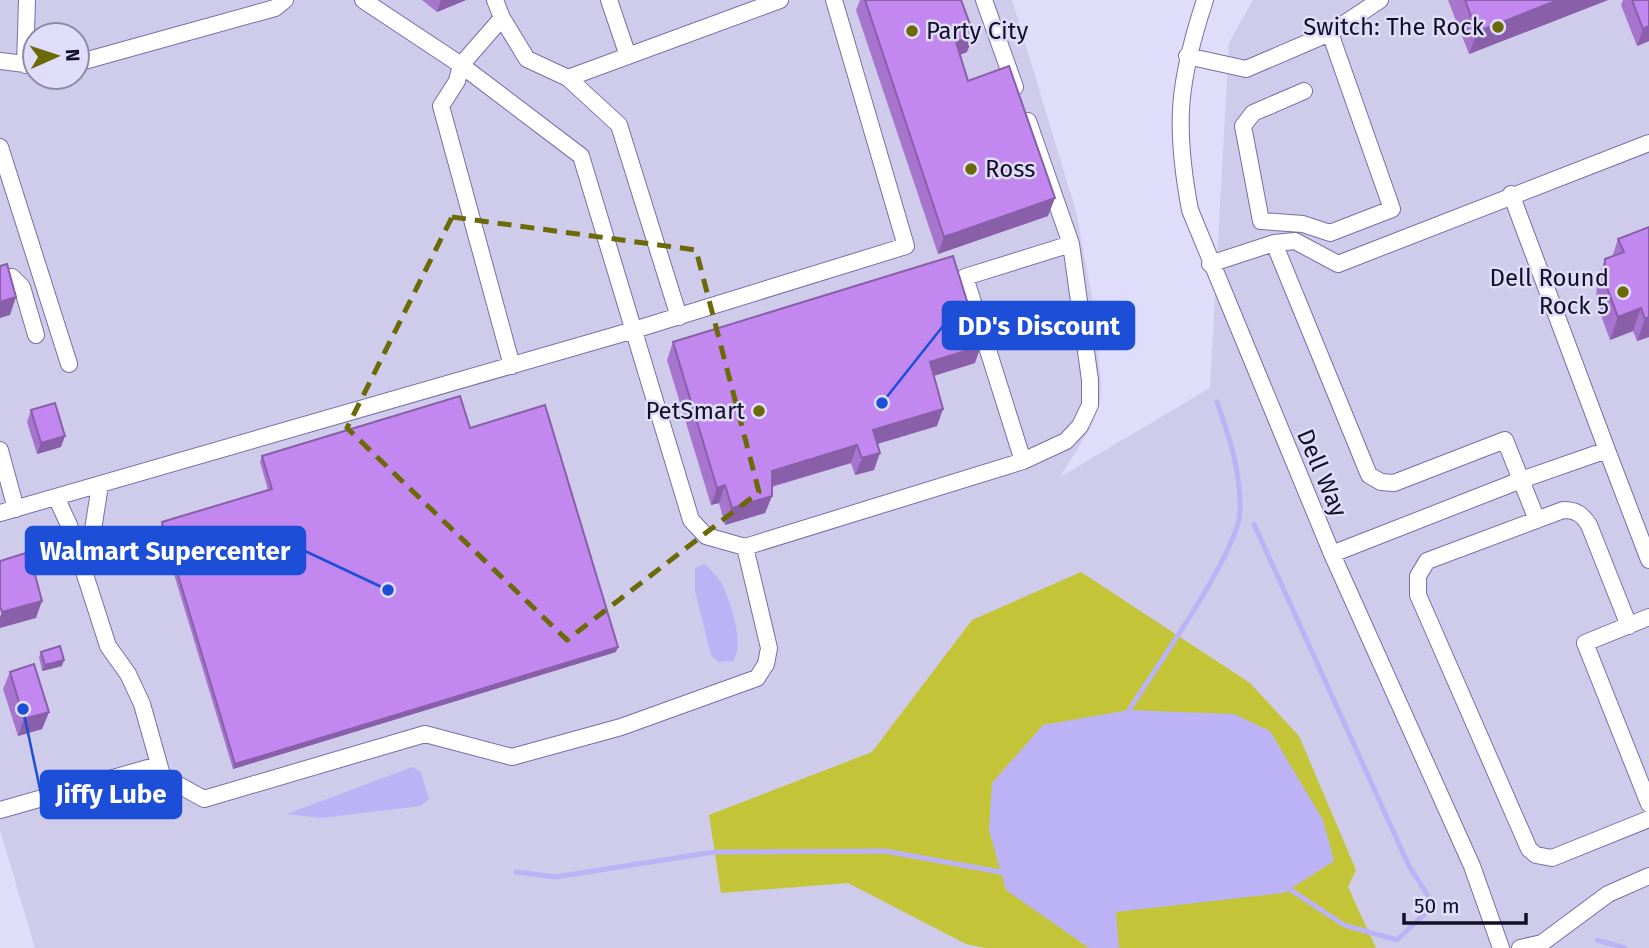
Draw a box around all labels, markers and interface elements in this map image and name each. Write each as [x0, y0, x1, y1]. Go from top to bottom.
place label: Switch: The Rock [1303, 13, 1485, 41]
place label: Party City [926, 17, 1028, 45]
marker: Switch: The Rock [1490, 19, 1506, 35]
north arrow [21, 21, 91, 91]
marker: Party City [904, 23, 920, 39]
text: N [61, 48, 84, 62]
place label: Ross [985, 155, 1035, 183]
marker: Ross [963, 161, 979, 177]
place label: Dell Round Rock 5 [1489, 264, 1609, 320]
marker: Dell Round Rock 5 [1615, 284, 1631, 300]
callout: DD's Discount [943, 302, 1134, 349]
text: DD's Discount [958, 311, 1121, 342]
place label: PetSmart [645, 397, 745, 425]
marker: PetSmart [751, 403, 767, 419]
street label: Dell Way [1291, 425, 1353, 521]
callout: Walmart Supercenter [26, 527, 305, 574]
text: Walmart Supercenter [40, 536, 291, 567]
callout: Jiffy Lube [41, 771, 181, 818]
text: Jiffy Lube [54, 779, 167, 810]
scale bar [1404, 881, 1526, 925]
text: 50 m [1414, 893, 1460, 919]

